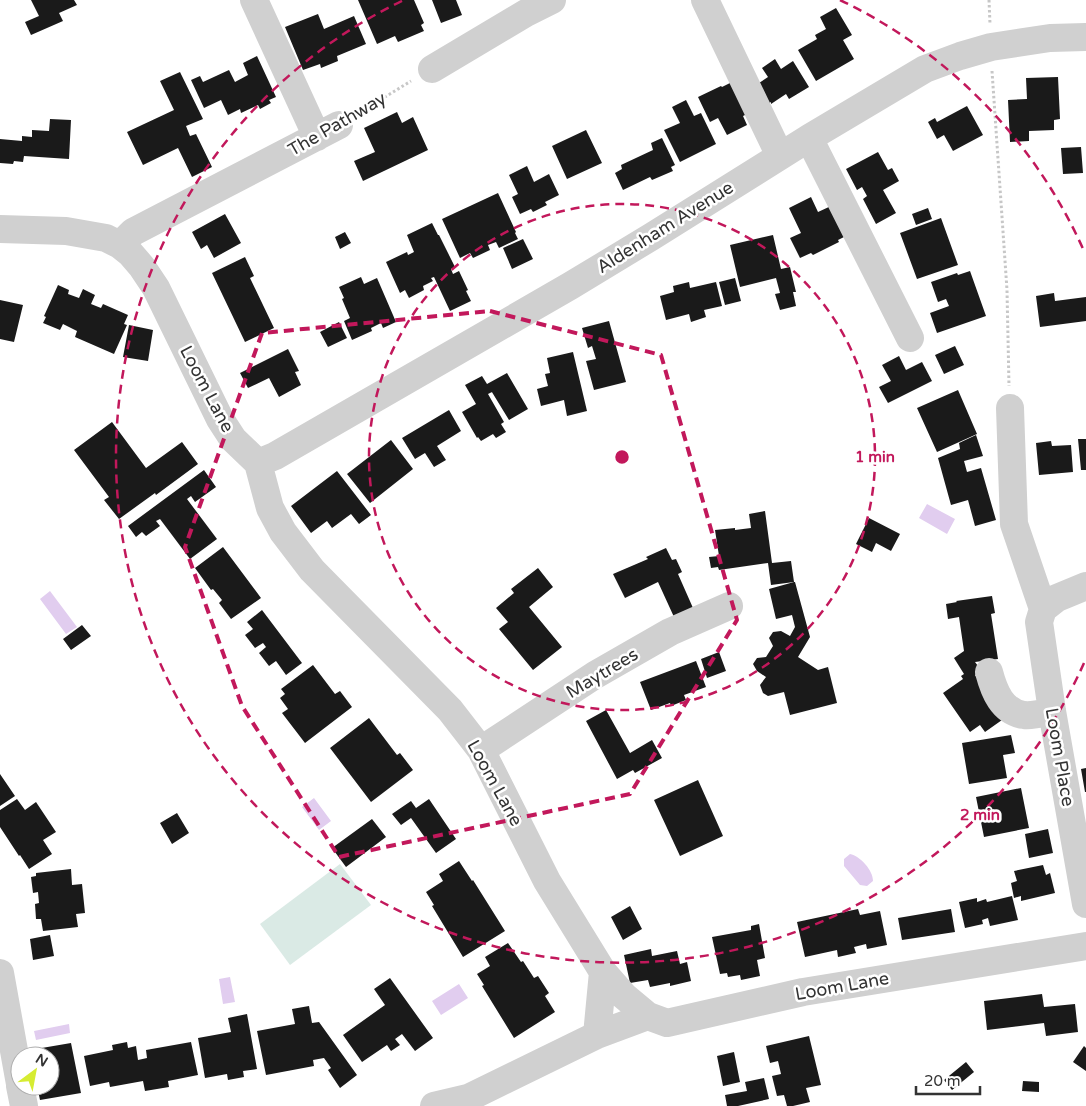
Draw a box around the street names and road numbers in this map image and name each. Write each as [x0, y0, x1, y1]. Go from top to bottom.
street label: The Pathway [284, 87, 390, 161]
street label: Aldenham Avenue [593, 176, 737, 278]
street label: Loom Lane [175, 342, 239, 436]
street label: Maytrees [562, 643, 642, 703]
street label: Loom Place [1041, 706, 1079, 808]
street label: Loom Lane [462, 736, 528, 830]
street label: Loom Lane [793, 967, 891, 1005]

